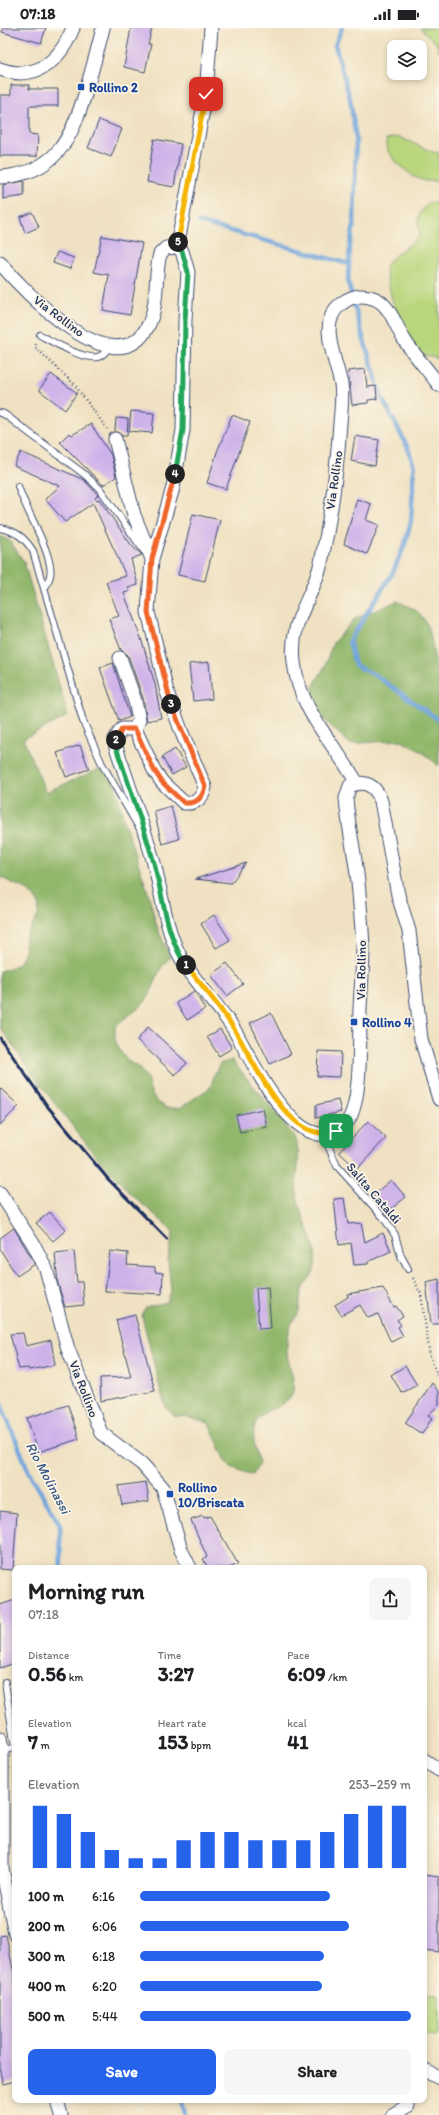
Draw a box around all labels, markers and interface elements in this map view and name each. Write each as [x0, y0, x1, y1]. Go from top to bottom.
text: 07:18 [20, 5, 56, 23]
map controls [387, 40, 427, 80]
button: layers [387, 40, 427, 80]
pin [189, 77, 223, 111]
place label: Rollino 2 [89, 80, 138, 95]
marker: Rollino 2 [76, 82, 86, 92]
icon: check [195, 83, 217, 105]
pin: 5 [168, 232, 188, 252]
text: 5 [175, 235, 181, 248]
street label: Via Rollino [31, 292, 88, 340]
street label: Via Rollino [322, 449, 346, 511]
pin: 4 [165, 464, 185, 484]
text: 4 [172, 467, 178, 480]
pin: 3 [161, 694, 181, 714]
text: 3 [168, 697, 174, 710]
pin: 2 [106, 730, 126, 750]
text: 2 [113, 733, 119, 746]
street label: Via Rollino [353, 940, 369, 1000]
pin: 1 [176, 955, 196, 975]
text: 1 [183, 958, 189, 971]
place label: Rollino 4 [362, 1015, 412, 1030]
marker: Rollino 4 [349, 1017, 359, 1027]
pin [319, 1114, 353, 1148]
icon: arrive [325, 1120, 347, 1142]
street label: Salita Cataldi [343, 1159, 405, 1227]
street label: Via Rollino [66, 1358, 102, 1420]
water label: Rio Molinassi [22, 1439, 75, 1518]
place label: Rollino 10/Briscata [178, 1480, 245, 1510]
marker: Rollino 10/Briscata [165, 1489, 175, 1499]
text: Morning run [28, 1578, 144, 1605]
button: share [369, 1578, 411, 1620]
text: 07:18 [28, 1607, 59, 1622]
text: Distance [28, 1649, 69, 1662]
text: Time [158, 1649, 181, 1662]
text: Pace [287, 1649, 309, 1662]
text: 0.56 [28, 1662, 66, 1686]
text: 3:27 [158, 1662, 194, 1686]
text: 6:09 [287, 1662, 326, 1686]
text: km [66, 1671, 83, 1684]
text: /km [326, 1671, 347, 1684]
text: Elevation [28, 1717, 72, 1730]
text: Heart rate [158, 1717, 206, 1730]
text: kcal [287, 1717, 307, 1730]
text: 7 [28, 1730, 38, 1754]
text: 153 [158, 1730, 188, 1754]
text: 41 [287, 1730, 309, 1754]
text: m [38, 1739, 50, 1752]
text: bpm [188, 1739, 211, 1752]
text: Elevation [28, 1777, 80, 1792]
text: 253–259 m [349, 1777, 411, 1792]
text: 100 m [28, 1889, 64, 1904]
text: 6:16 [92, 1889, 115, 1904]
text: 200 m [28, 1919, 65, 1934]
text: 6:06 [92, 1919, 117, 1934]
text: 300 m [28, 1949, 65, 1964]
text: 6:18 [92, 1949, 115, 1964]
text: 400 m [28, 1979, 66, 1994]
text: 6:20 [92, 1979, 117, 1994]
text: 500 m [28, 2009, 65, 2024]
text: 5:44 [92, 2009, 118, 2024]
button: Save [28, 2049, 216, 2095]
button: Share [224, 2049, 411, 2095]

